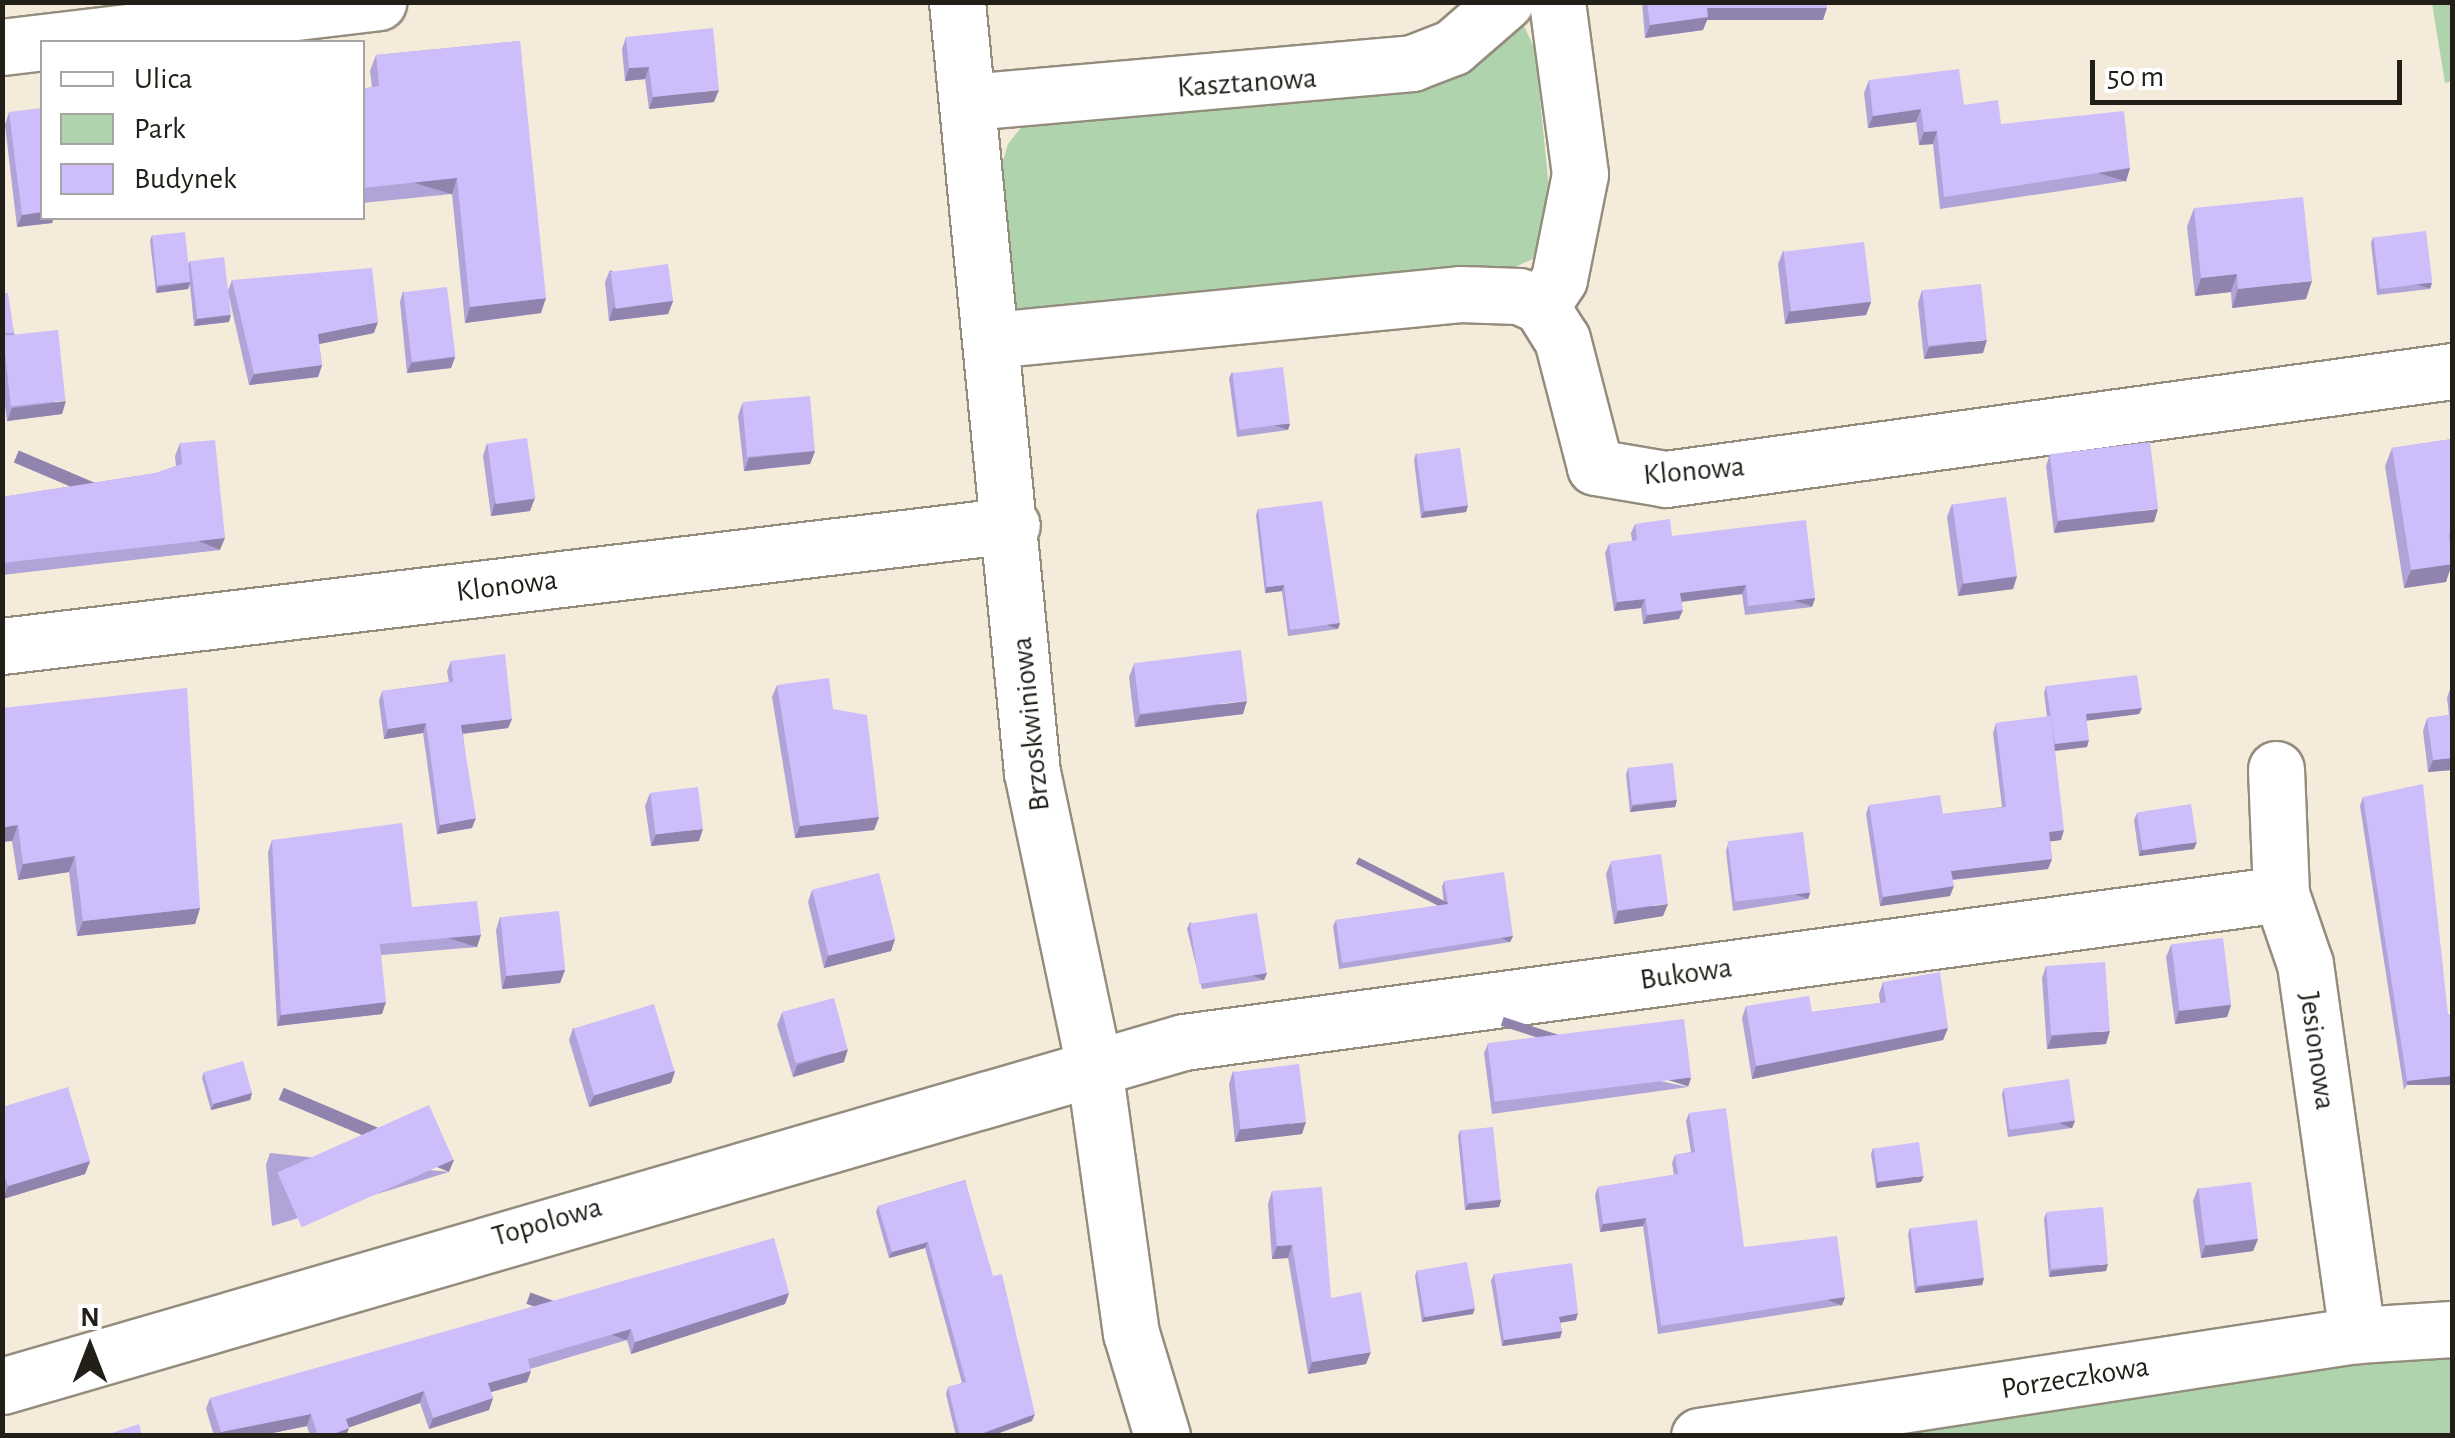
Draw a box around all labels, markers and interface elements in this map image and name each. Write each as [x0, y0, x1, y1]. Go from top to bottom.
legend [40, 40, 365, 220]
scale bar [2095, 40, 2408, 102]
street label: Kasztanowa [1176, 60, 1318, 106]
text: 50 m [2107, 62, 2164, 92]
text: Ulica [134, 64, 193, 94]
text: Park [134, 114, 186, 144]
text: Budynek [134, 164, 237, 194]
street label: Klonowa [1642, 449, 1746, 493]
street label: Klonowa [454, 562, 560, 610]
street label: Brzoskwiniowa [1004, 635, 1058, 813]
street label: Bukowa [1638, 950, 1734, 998]
street label: Jesionowa [2291, 990, 2343, 1112]
street label: Topolowa [488, 1189, 606, 1255]
north arrow [40, 1298, 140, 1398]
text: N [80, 1304, 100, 1332]
street label: Porzeczkowa [1998, 1349, 2152, 1407]

